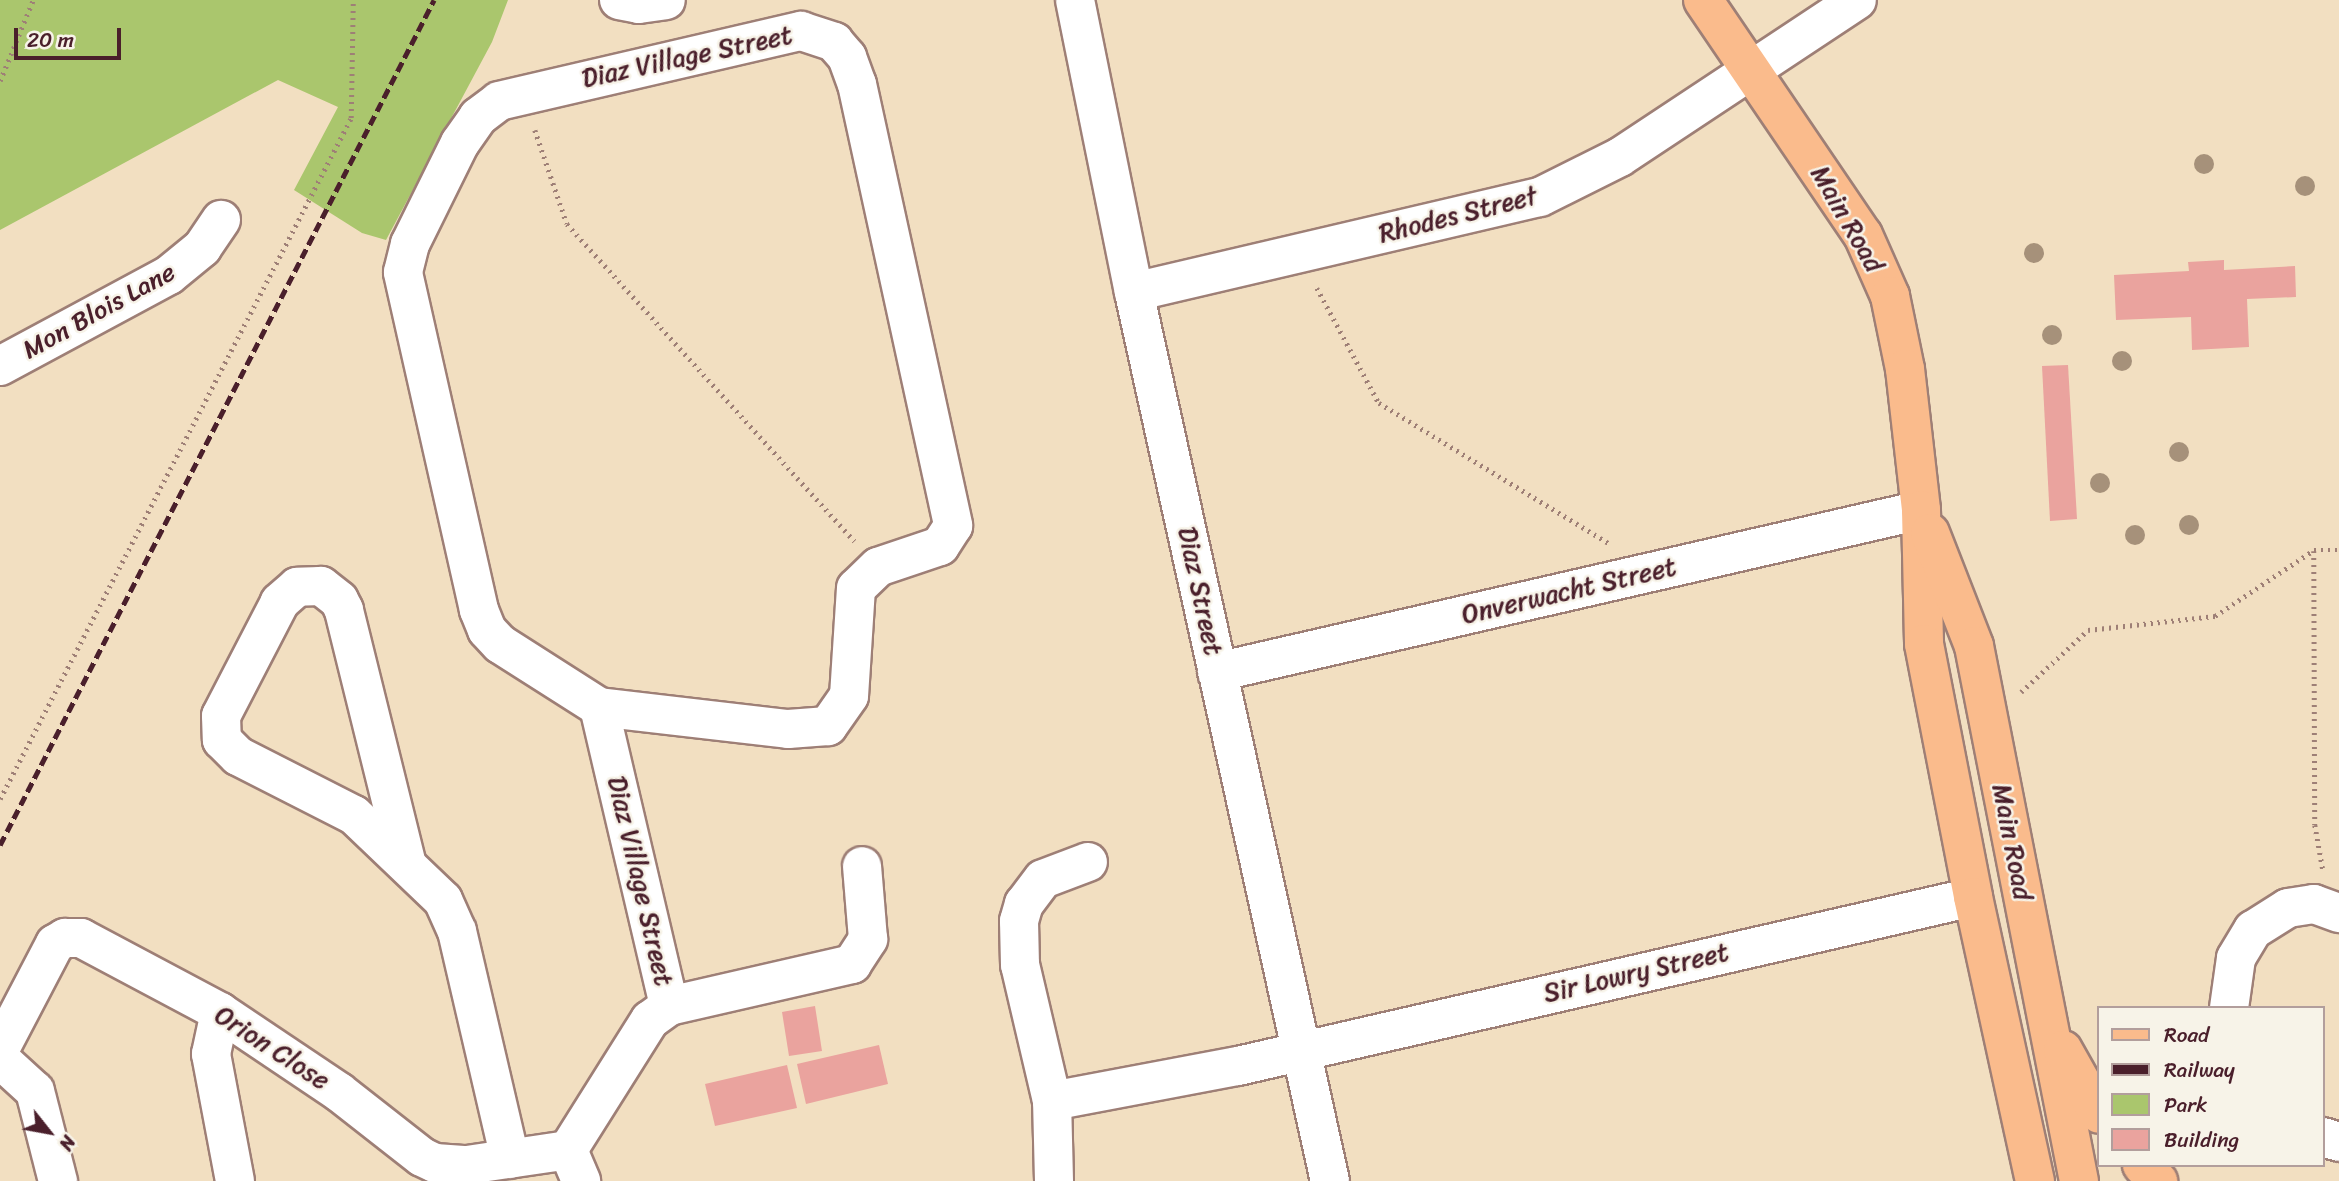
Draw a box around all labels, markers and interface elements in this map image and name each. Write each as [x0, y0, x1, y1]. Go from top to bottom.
scale bar [18, 14, 124, 58]
street label: Diaz Village Street [579, 20, 795, 94]
text: 20 m [27, 21, 74, 59]
street label: Main Road [1804, 160, 1890, 278]
street label: Rhodes Street [1375, 180, 1541, 250]
street label: Mon Blois Lane [17, 256, 181, 366]
street label: Diaz Street [1171, 524, 1229, 658]
street label: Onverwacht Street [1459, 551, 1679, 631]
street label: Diaz Village Street [601, 774, 679, 988]
street label: Main Road [1985, 781, 2039, 903]
street label: Sir Lowry Street [1540, 936, 1732, 1010]
street label: Orion Close [209, 999, 335, 1097]
legend [2098, 1006, 2325, 1167]
text: Road [2164, 1016, 2209, 1054]
text: Railway [2164, 1051, 2235, 1089]
text: Park [2164, 1086, 2207, 1124]
north arrow [14, 1097, 84, 1167]
text: Building [2164, 1121, 2239, 1159]
text: N [50, 1129, 85, 1157]

